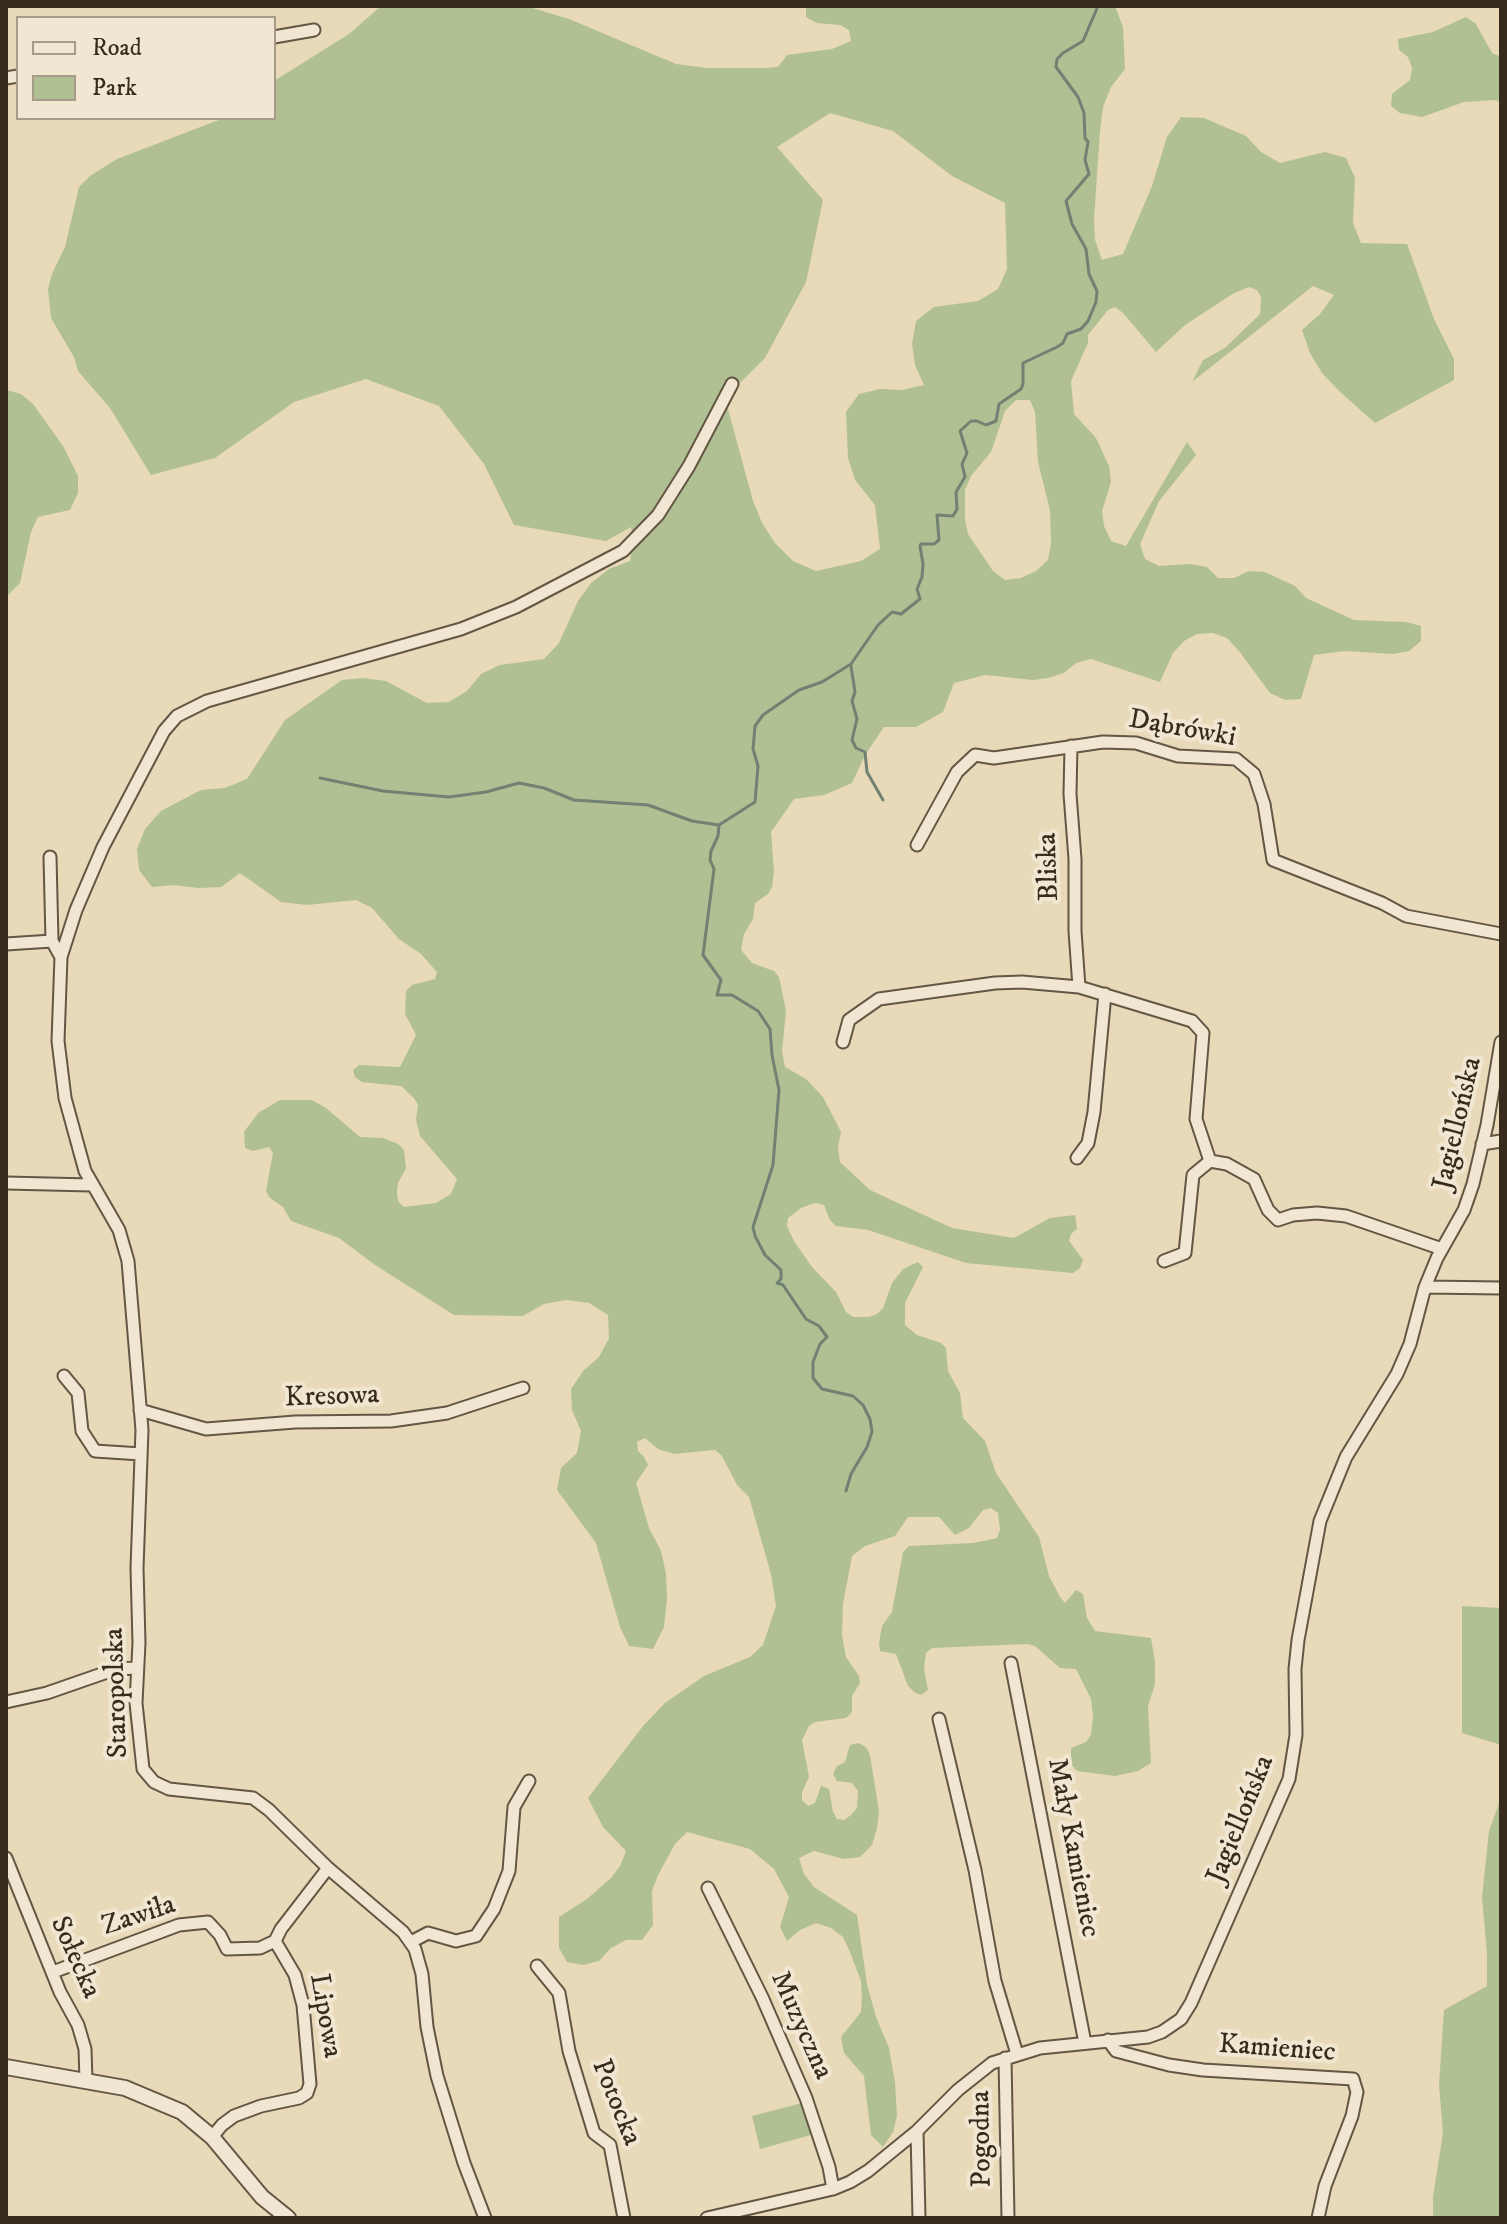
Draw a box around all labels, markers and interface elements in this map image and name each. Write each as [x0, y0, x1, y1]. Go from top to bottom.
legend [16, 16, 276, 120]
text: Road [92, 33, 142, 63]
text: Park [92, 73, 137, 103]
street label: Dąbrówki [1126, 704, 1238, 756]
street label: Bliska [1032, 832, 1068, 902]
street label: Jagiellońska [1427, 1054, 1491, 1194]
street label: Kresowa [284, 1380, 380, 1416]
street label: Staropolska [99, 1627, 137, 1759]
street label: Jagiellońska [1201, 1751, 1283, 1889]
street label: Mały Kamieniec [1038, 1756, 1106, 1940]
street label: Zawiła [98, 1889, 180, 1945]
street label: Sołecka [41, 1912, 107, 2004]
street label: Muzyczna [761, 1967, 839, 2085]
street label: Lipowa [300, 1971, 348, 2061]
street label: Kamieniec [1218, 2029, 1336, 2071]
street label: Potocka [583, 2055, 647, 2151]
street label: Pogodna [965, 2090, 1001, 2188]

